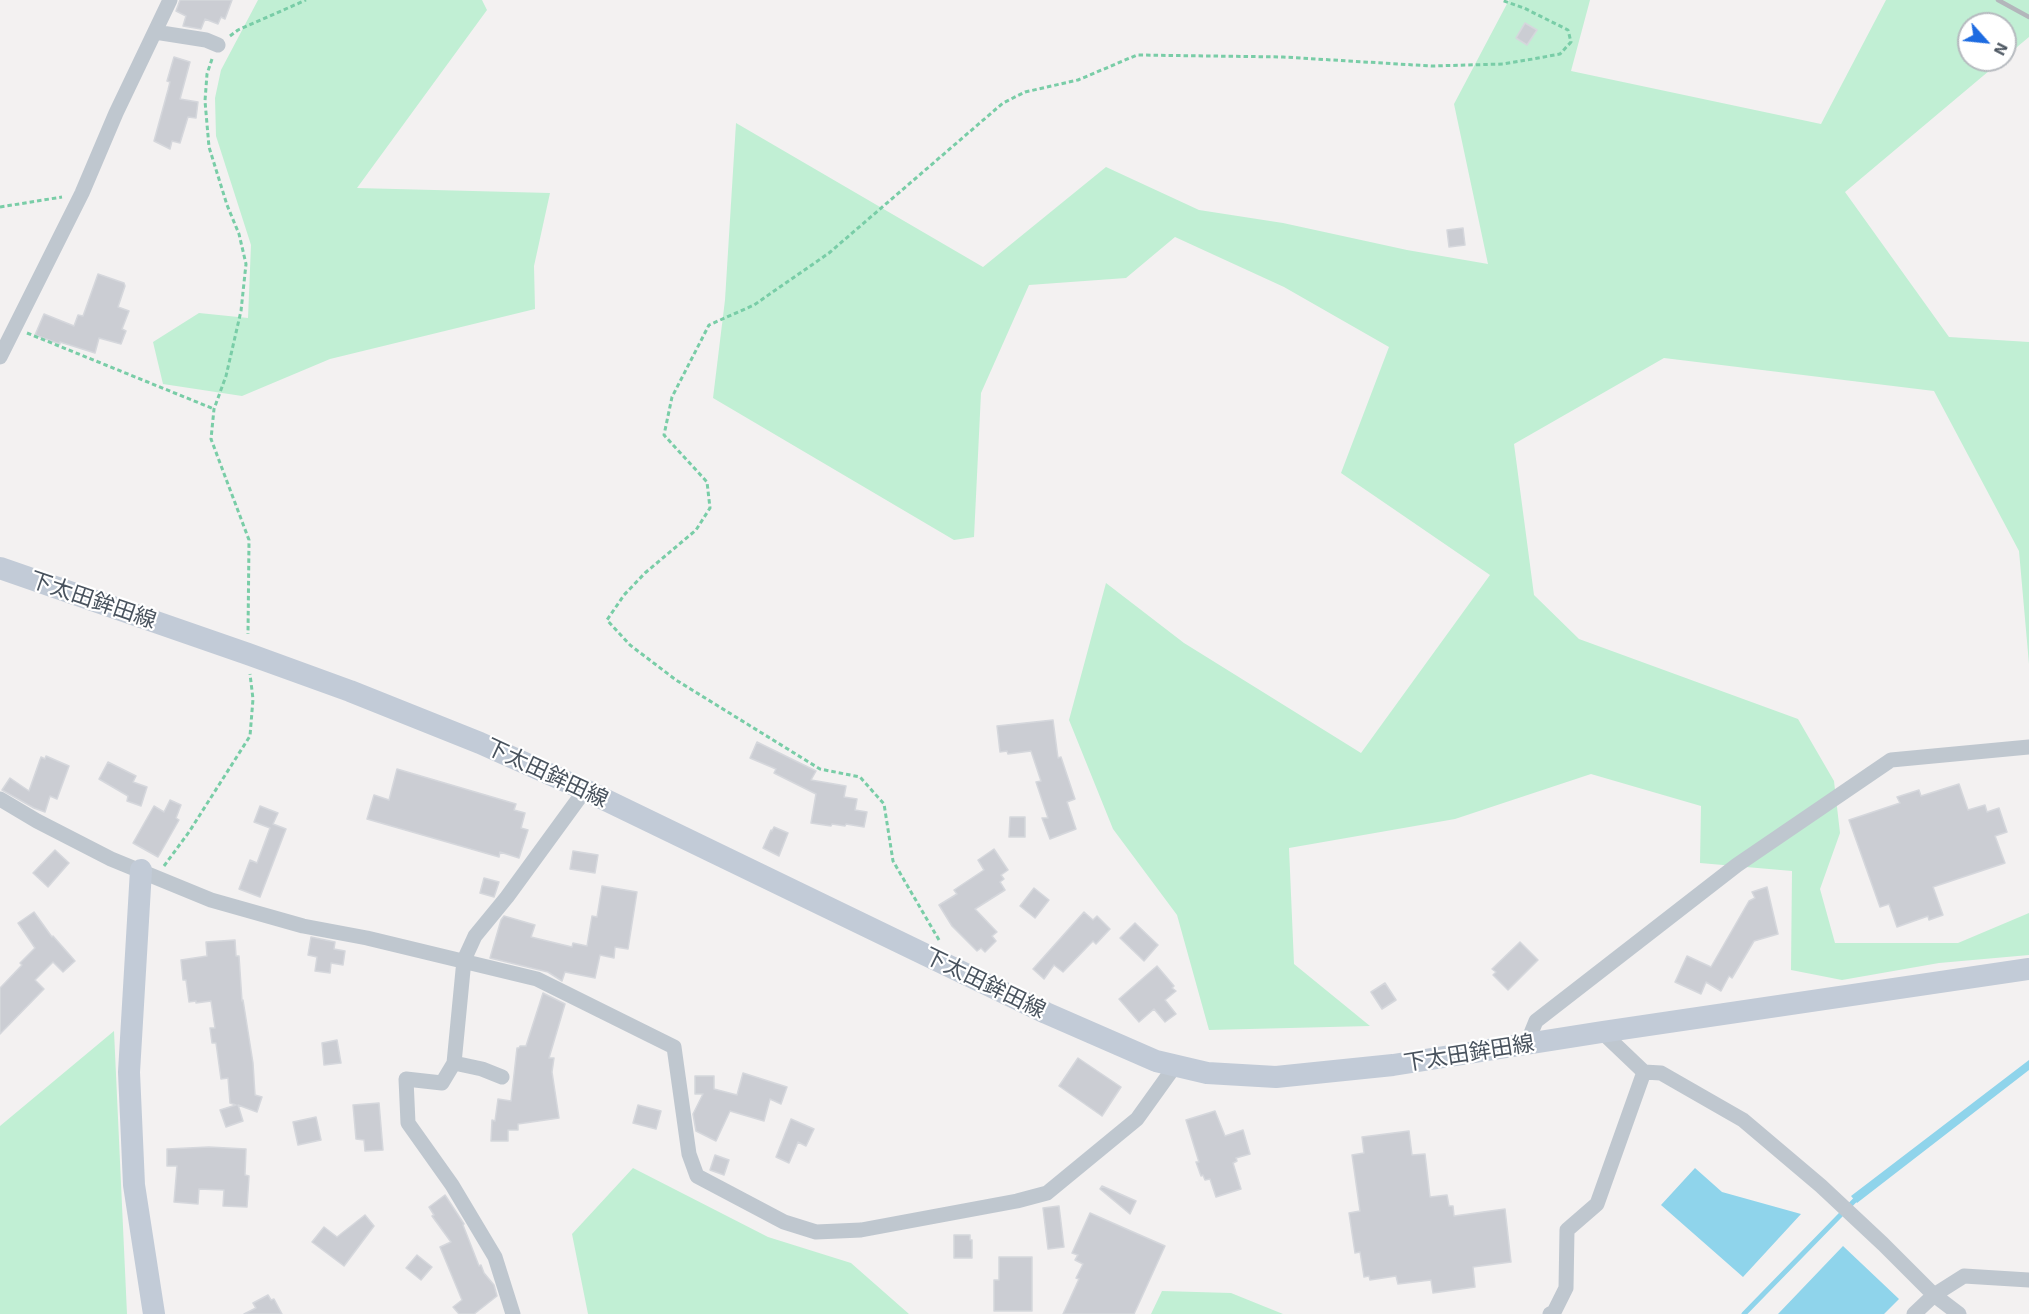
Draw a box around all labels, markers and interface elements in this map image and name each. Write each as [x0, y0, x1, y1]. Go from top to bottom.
north arrow [1957, 12, 2017, 72]
text: N [1991, 40, 2013, 59]
street label: 下太田鉾田線 [26, 566, 160, 634]
street label: 下太田鉾田線 [482, 733, 612, 813]
street label: 下太田鉾田線 [920, 942, 1050, 1024]
street label: 下太田鉾田線 [1402, 1030, 1536, 1076]

